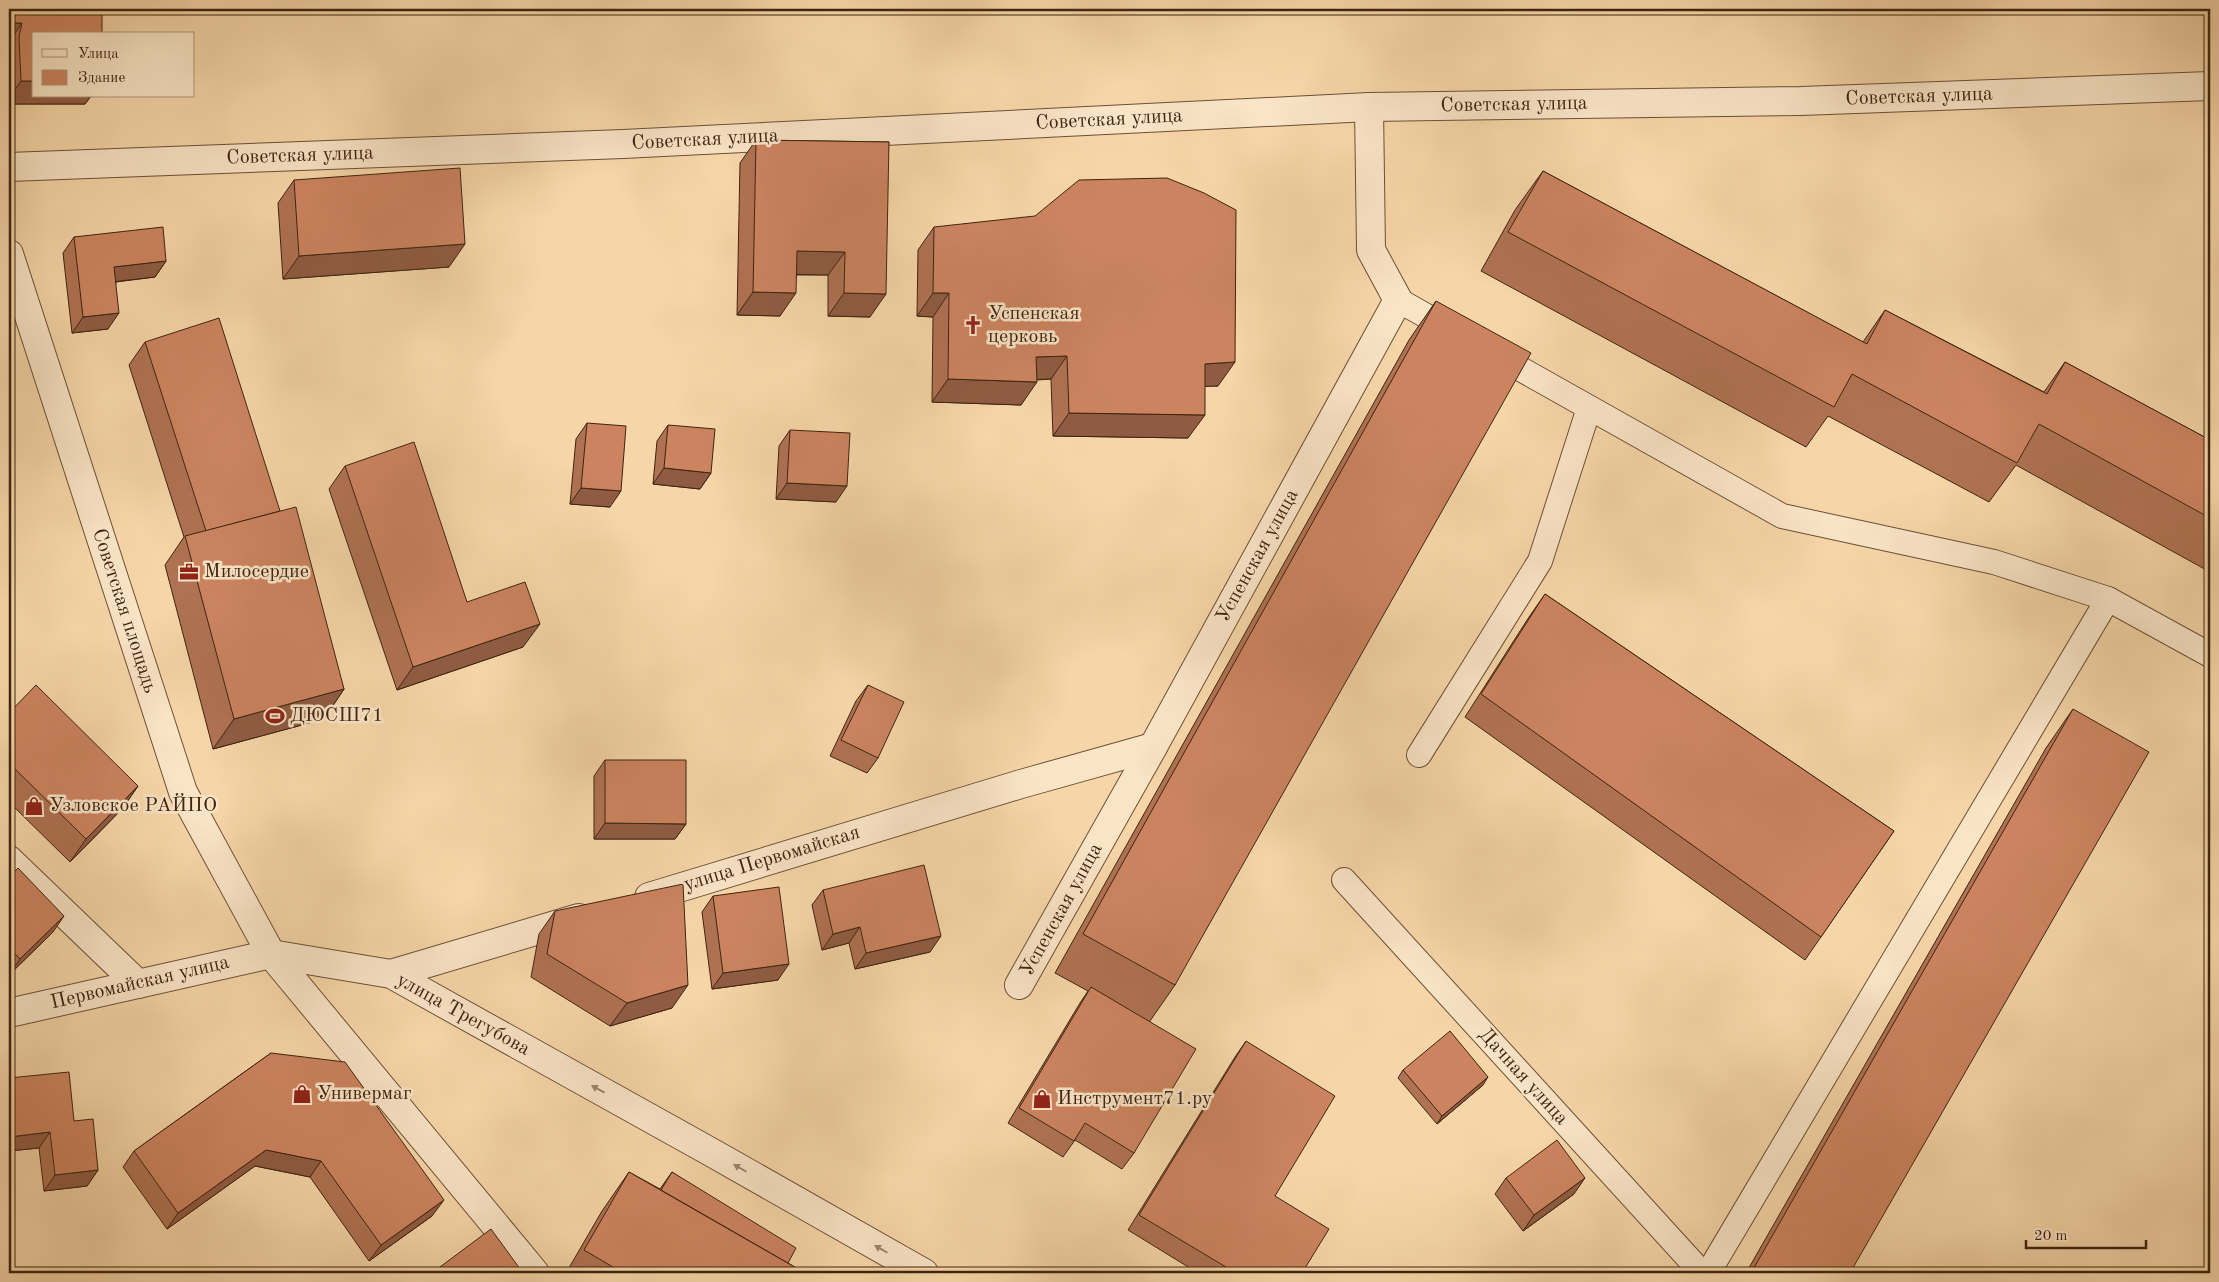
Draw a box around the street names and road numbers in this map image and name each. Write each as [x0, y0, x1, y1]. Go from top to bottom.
street label: Советская улица [1845, 84, 1993, 110]
street label: Советская улица [1440, 94, 1588, 116]
street label: Советская улица [1035, 106, 1183, 134]
street label: Советская улица [631, 126, 779, 154]
street label: Советская улица [226, 143, 374, 169]
street label: Успенская улица [1213, 486, 1303, 626]
street label: Советская площадь [88, 526, 160, 696]
street label: улица Первомайская [682, 823, 862, 895]
street label: Успенская улица [1017, 840, 1107, 980]
street label: Первомайская улица [49, 953, 231, 1013]
street label: улица Трегубова [393, 970, 533, 1060]
street label: Дачная улица [1475, 1025, 1572, 1129]

